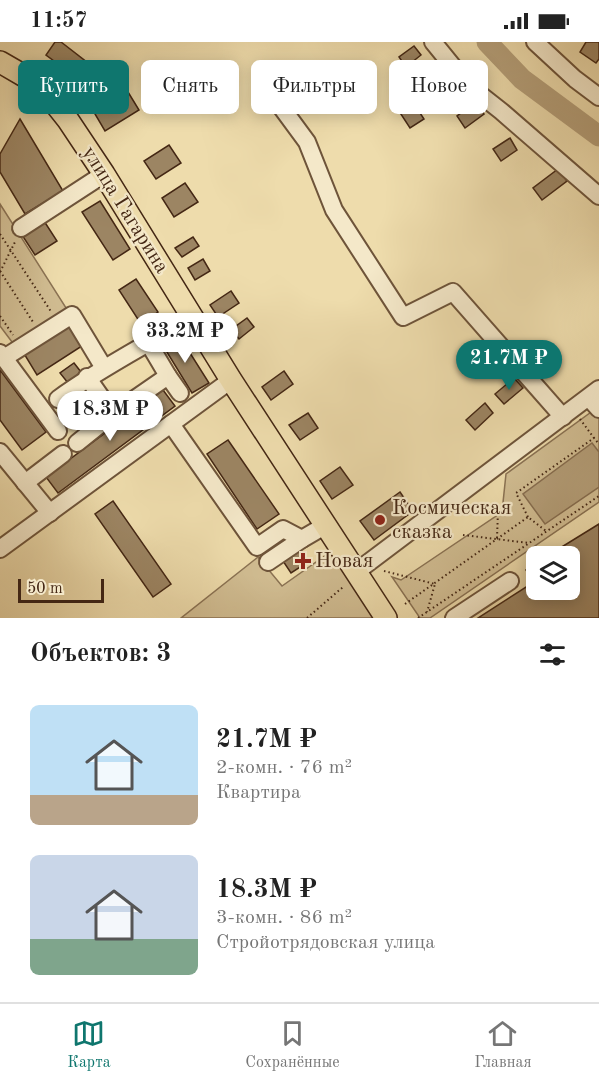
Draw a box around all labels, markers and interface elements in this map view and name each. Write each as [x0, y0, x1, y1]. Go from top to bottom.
text: 11:57 [30, 10, 87, 32]
chip: Купить [18, 60, 129, 114]
chip: Снять [141, 60, 239, 114]
chip: Фильтры [251, 60, 377, 114]
chip: Новое [389, 60, 488, 114]
street label: улица Гагарина [78, 143, 172, 277]
pin: 33.2M ₽ [130, 313, 240, 364]
text: 33.2M ₽ [146, 322, 224, 342]
pin: 21.7M ₽ [454, 340, 564, 391]
text: 21.7M ₽ [470, 349, 548, 369]
pin: 18.3M ₽ [55, 391, 165, 442]
text: 18.3M ₽ [71, 400, 149, 420]
place label: Космическая сказка [392, 498, 511, 543]
marker: Космическая сказка [373, 513, 387, 527]
map controls [526, 546, 580, 600]
button: layers [526, 546, 580, 600]
place label: Новая [315, 551, 373, 572]
marker: Новая [296, 554, 310, 568]
scale bar [18, 576, 104, 604]
text: 50 m [27, 581, 63, 597]
icon: filters [536, 638, 569, 671]
text: Объектов: 3 [30, 641, 171, 667]
text: 21.7M ₽ [216, 727, 317, 753]
icon: home [78, 729, 150, 801]
text: 2-комн. · 76 m² [216, 758, 352, 778]
text: Квартира [216, 783, 301, 803]
text: 18.3M ₽ [216, 877, 317, 903]
icon: home [78, 879, 150, 951]
text: 3-комн. · 86 m² [216, 908, 352, 928]
text: Стройотрядовская улица [216, 933, 435, 953]
tab: Карта [67, 1017, 111, 1073]
tab: Сохранённые [245, 1017, 340, 1073]
tab: Главная [474, 1017, 532, 1073]

